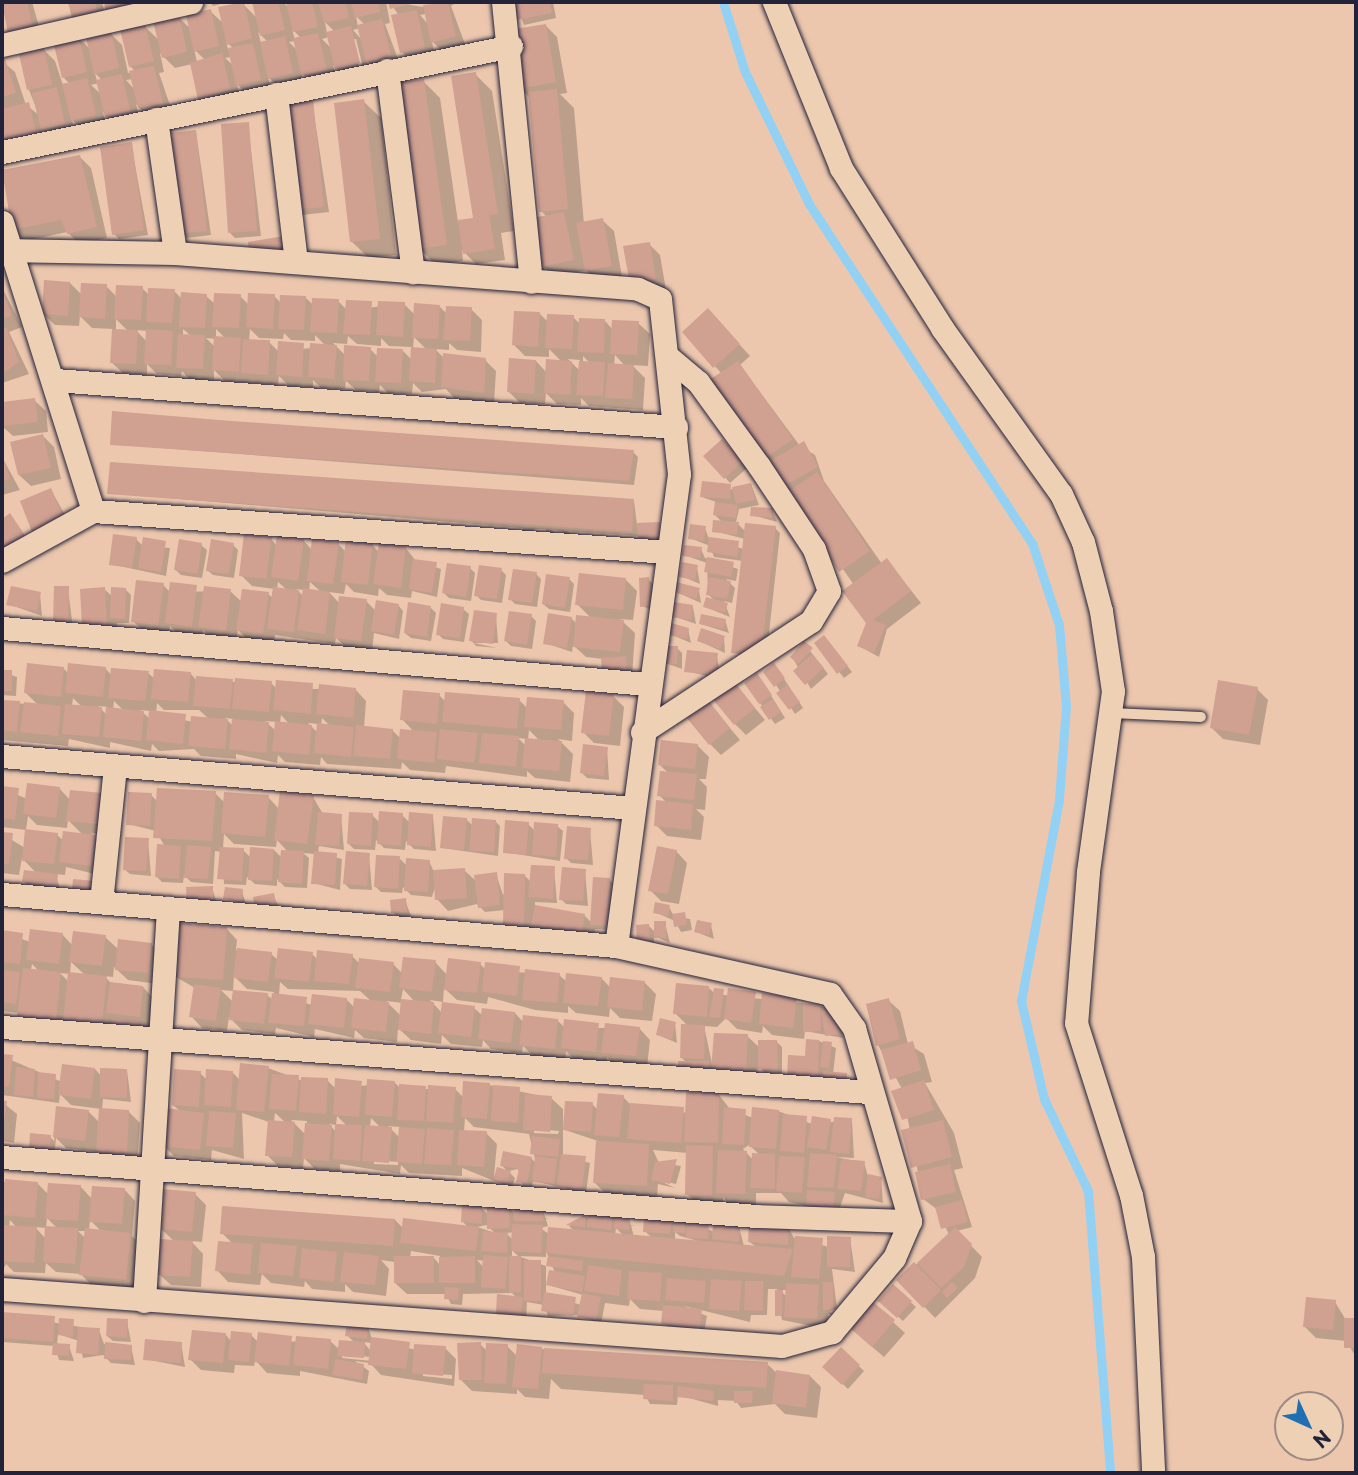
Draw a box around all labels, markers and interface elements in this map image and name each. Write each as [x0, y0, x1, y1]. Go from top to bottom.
north arrow [1274, 1391, 1344, 1461]
text: N [1307, 1424, 1338, 1455]

